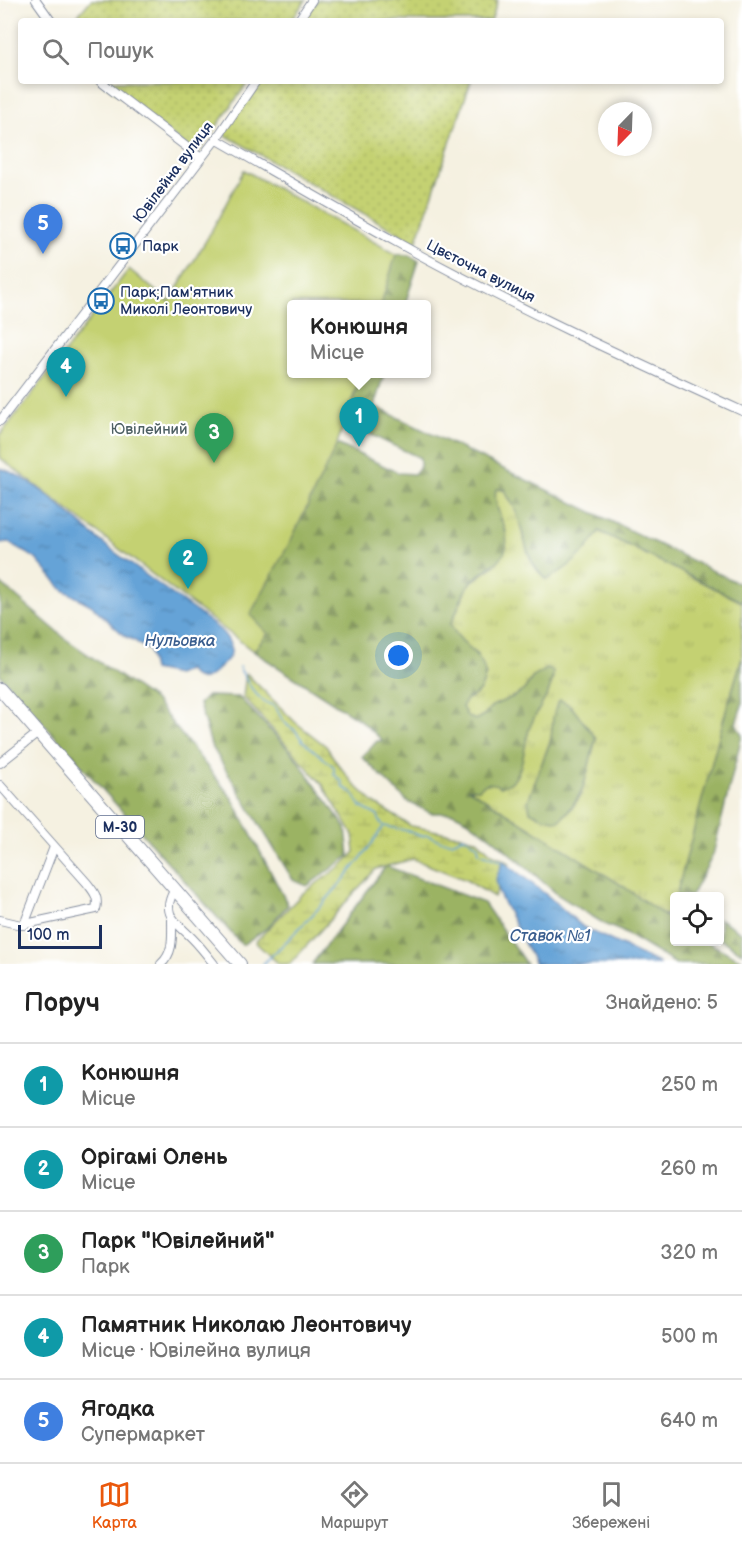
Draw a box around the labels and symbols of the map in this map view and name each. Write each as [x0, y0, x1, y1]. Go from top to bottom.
north arrow [598, 102, 652, 156]
street label: Ювілейна вулиця [129, 118, 218, 227]
pin: 5 [24, 204, 63, 254]
bus stop icon: Парк [108, 231, 138, 261]
street label: Цвєточна вулиця [423, 236, 538, 307]
place label: Парк [142, 237, 179, 256]
place label: Парк;Пам'ятник Миколі Леонтовичу [120, 283, 252, 319]
bus stop icon: Парк;Пам'ятник Миколі Леонтовичу [86, 286, 116, 316]
pin: 4 [46, 348, 86, 397]
pin: 1 [340, 398, 378, 447]
pin: 3 [194, 414, 234, 463]
park label: Ювілейний [110, 420, 188, 439]
pin: 2 [168, 540, 207, 589]
water label: Нульовка [145, 632, 216, 651]
your location [384, 641, 413, 670]
road number: М-30 [96, 816, 144, 838]
scale bar [18, 922, 102, 950]
water label: Ставок №1 [510, 927, 591, 946]

